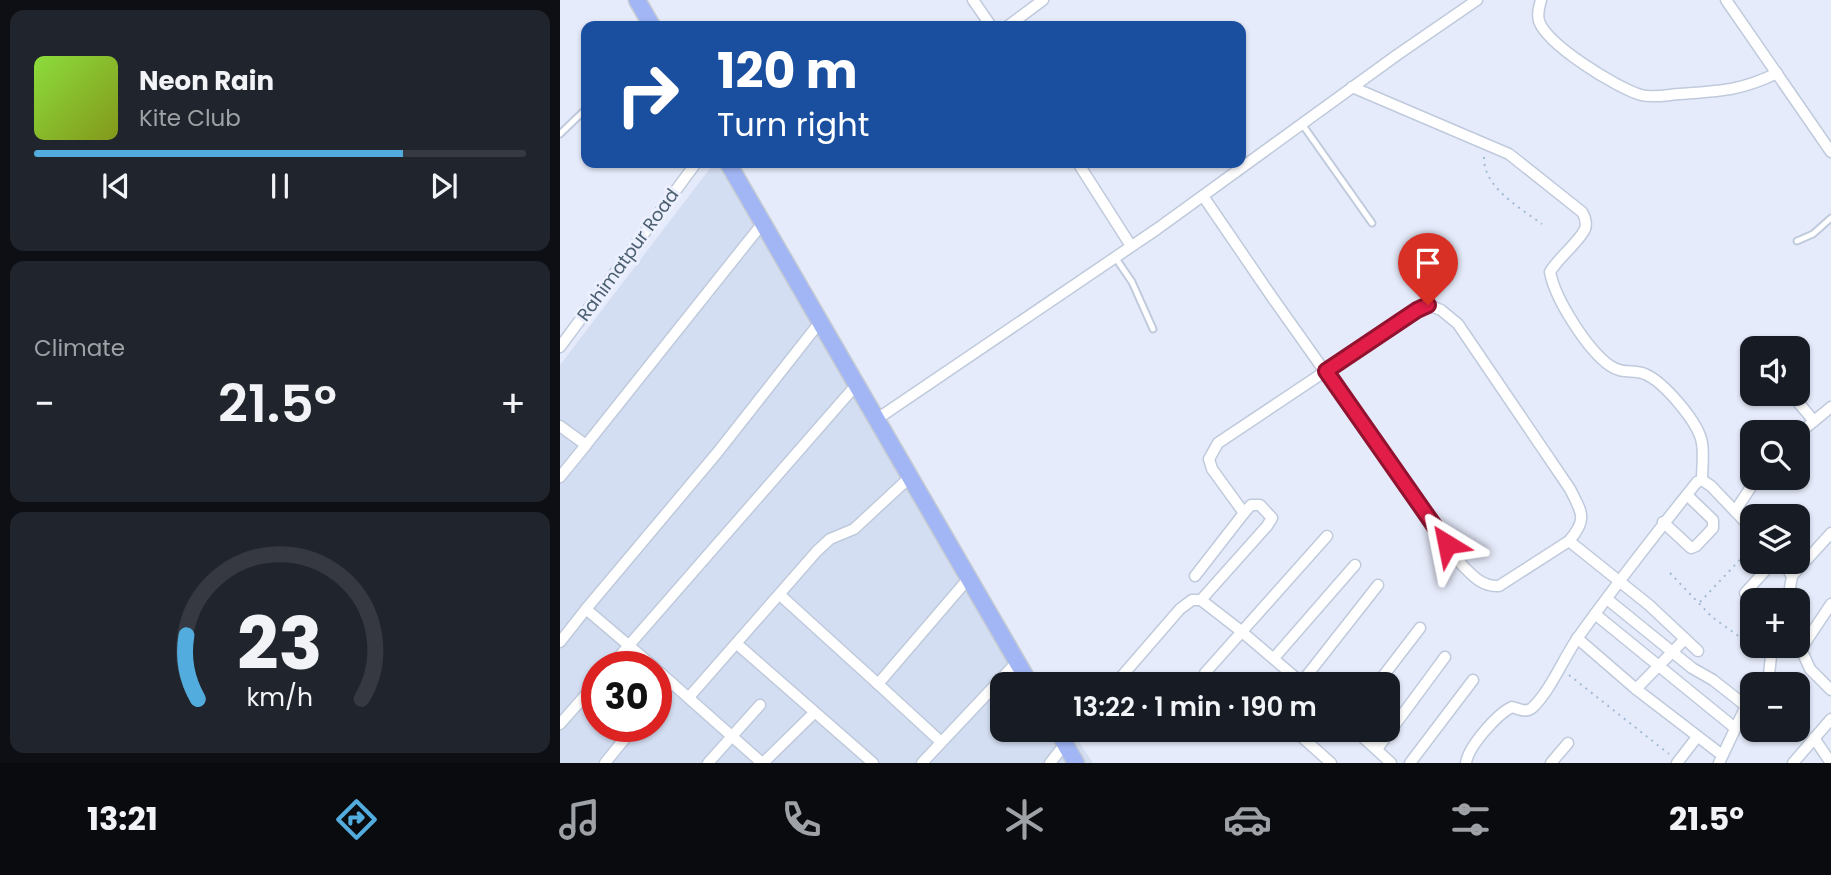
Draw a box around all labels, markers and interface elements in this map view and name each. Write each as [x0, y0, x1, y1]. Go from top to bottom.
text: 120 m [717, 37, 858, 105]
icon: right [602, 49, 693, 140]
text: Neon Rain [139, 63, 274, 99]
text: Kite Club [139, 102, 241, 134]
text: Turn right [717, 102, 869, 147]
icon: previous [97, 167, 135, 205]
icon: pause [261, 167, 299, 205]
icon: next [425, 167, 463, 205]
street label: Rahimatpur Road [571, 183, 684, 326]
pin [1398, 233, 1458, 305]
icon: arrive [1409, 244, 1447, 282]
text: Climate [34, 332, 125, 364]
map controls [1740, 336, 1810, 742]
button: sound [1740, 336, 1810, 406]
text: 21.5° [218, 367, 337, 440]
text: − [34, 377, 55, 430]
text: + [500, 377, 526, 430]
button: search [1740, 420, 1810, 490]
button: layers [1740, 504, 1810, 574]
position arrow [1410, 507, 1484, 581]
button: + [1740, 588, 1810, 658]
text: 23 [237, 593, 323, 694]
speed limit sign: 30 [581, 651, 672, 742]
button: − [1740, 672, 1810, 742]
text: km/h [247, 679, 313, 714]
text: 13:22 · 1 min · 190 m [1073, 689, 1317, 725]
icon: directions [332, 795, 381, 844]
icon: music [555, 795, 604, 844]
icon: phone [777, 795, 826, 844]
icon: climate [1000, 795, 1049, 844]
icon: car [1223, 795, 1272, 844]
icon: filters [1446, 795, 1495, 844]
text: 13:21 [87, 796, 158, 841]
text: 21.5° [1669, 796, 1744, 841]

